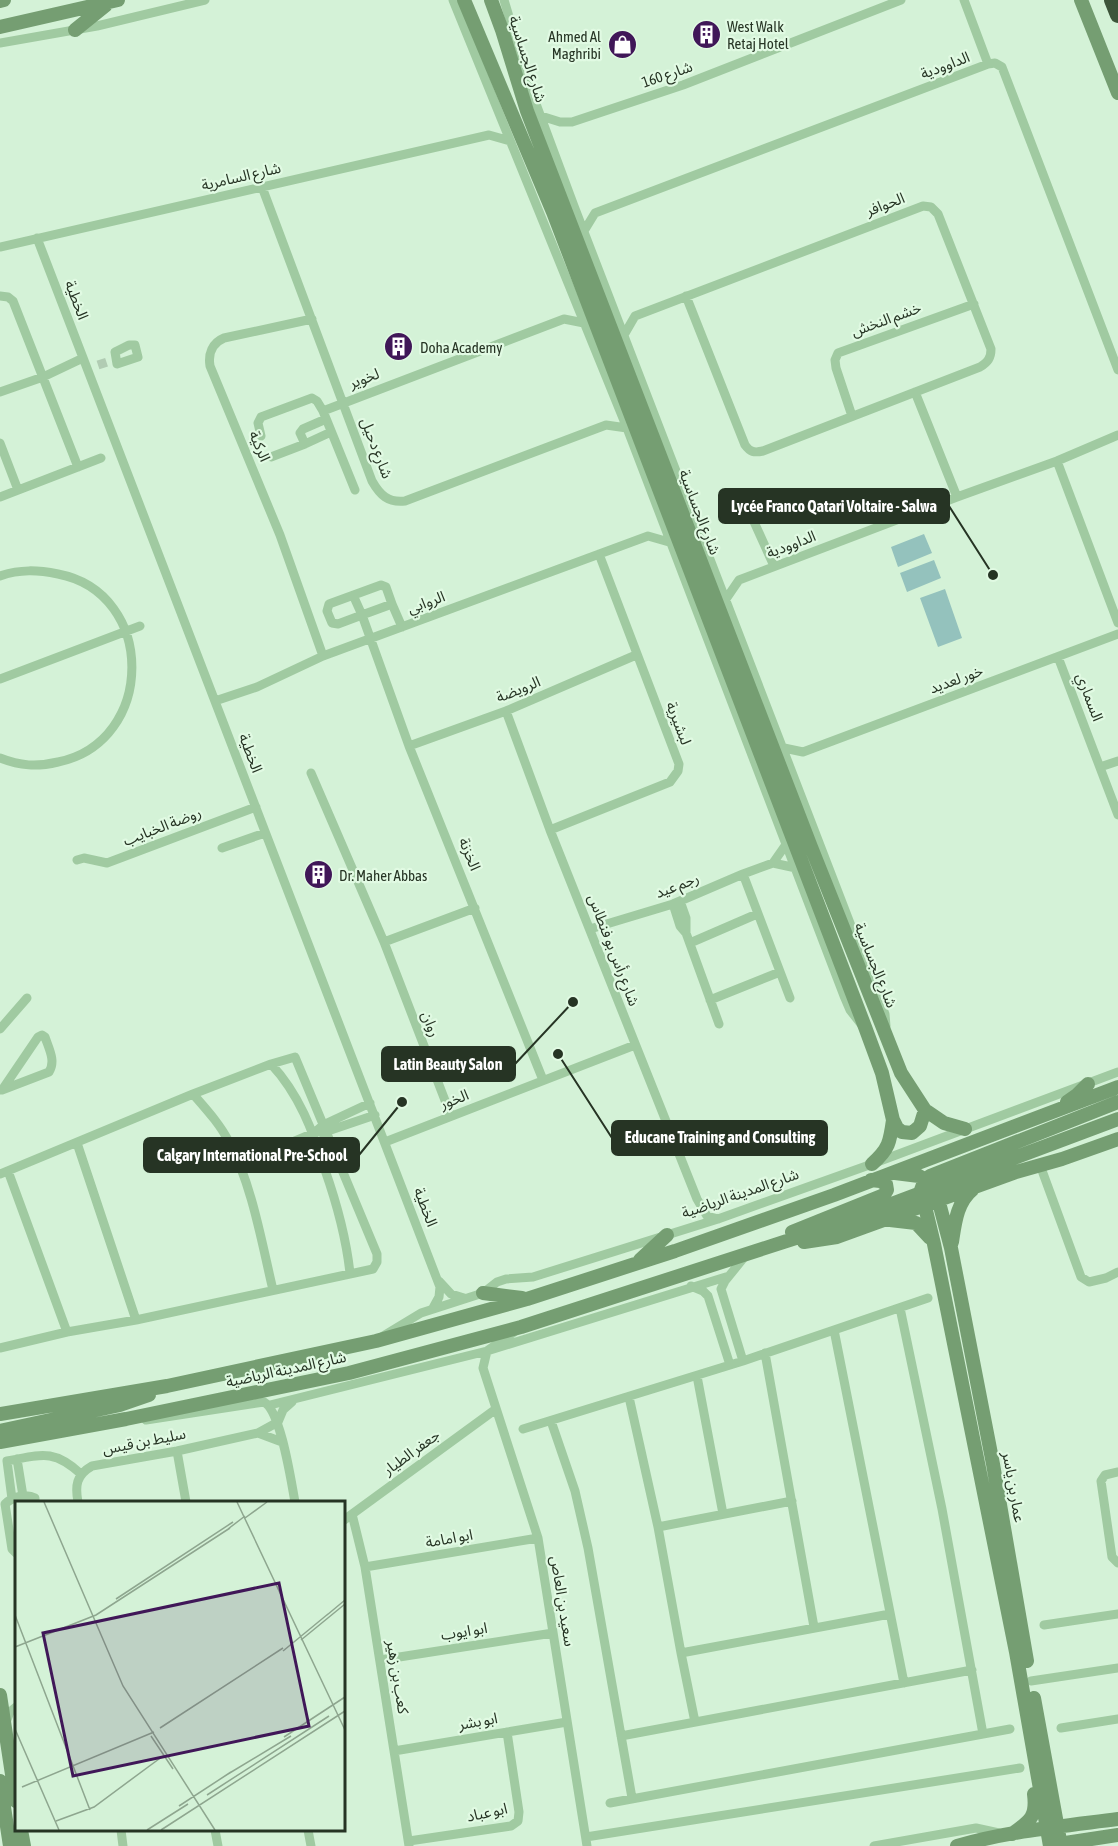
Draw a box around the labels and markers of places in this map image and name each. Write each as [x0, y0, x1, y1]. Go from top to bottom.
place label: West Walk Retaj Hotel [727, 18, 789, 52]
building icon: West Walk Retaj Hotel [690, 19, 722, 51]
place label: Ahmed Al Maghribi [548, 28, 601, 62]
shop icon: Ahmed Al Maghribi [606, 29, 638, 61]
building icon: Doha Academy [383, 331, 415, 363]
place label: Doha Academy [420, 339, 503, 356]
callout: Lycée Franco Qatari Voltaire - Salwa [719, 489, 949, 523]
building icon: Dr. Maher Abbas [302, 859, 334, 891]
place label: Dr. Maher Abbas [339, 867, 427, 884]
callout: Latin Beauty Salon [382, 1047, 515, 1081]
callout: Educane Training and Consulting [612, 1121, 827, 1155]
callout: Calgary International Pre-School [144, 1138, 359, 1172]

